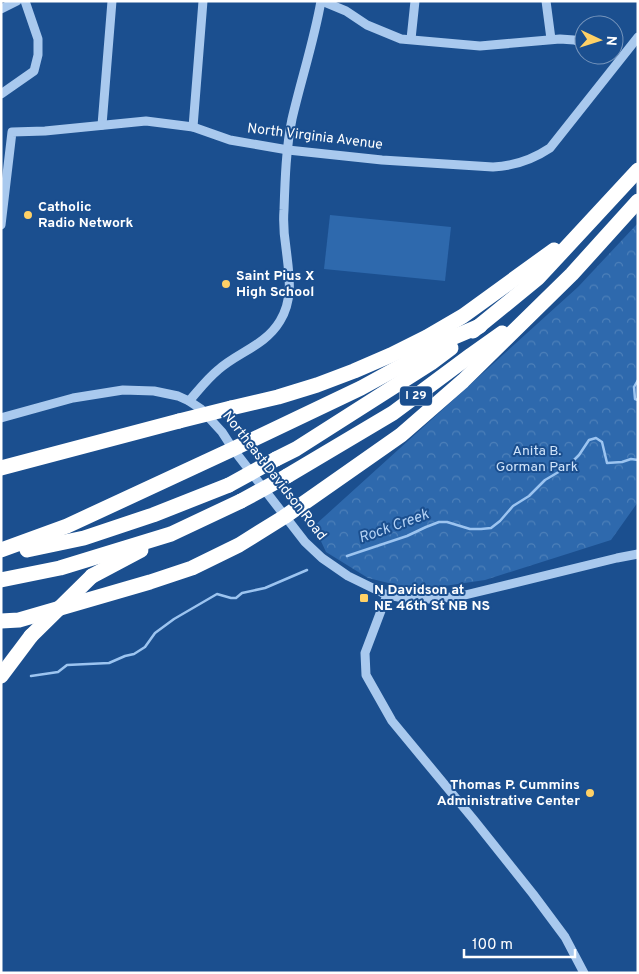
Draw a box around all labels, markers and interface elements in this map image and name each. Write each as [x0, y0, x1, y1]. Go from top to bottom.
north arrow [574, 15, 624, 65]
text: N [602, 35, 619, 46]
street label: North Virginia Avenue [246, 120, 384, 154]
place label: Catholic Radio Network [38, 199, 134, 232]
marker: Catholic Radio Network [22, 209, 34, 221]
place label: Saint Pius X High School [236, 268, 315, 301]
marker: Saint Pius X High School [220, 278, 232, 290]
road number: I 29 [400, 386, 432, 406]
street label: Northeast Davidson Road [218, 408, 330, 544]
park label: Anita B. Gorman Park [496, 443, 578, 476]
water label: Rock Creek [356, 505, 432, 548]
place label: N Davidson at NE 46th St NB NS [374, 582, 490, 615]
marker: N Davidson at NE 46th St NB NS [358, 592, 370, 604]
place label: Thomas P. Cummins Administrative Center [437, 777, 580, 810]
marker: Thomas P. Cummins Administrative Center [584, 787, 596, 799]
scale bar [464, 926, 575, 958]
text: 100 m [472, 936, 513, 955]

